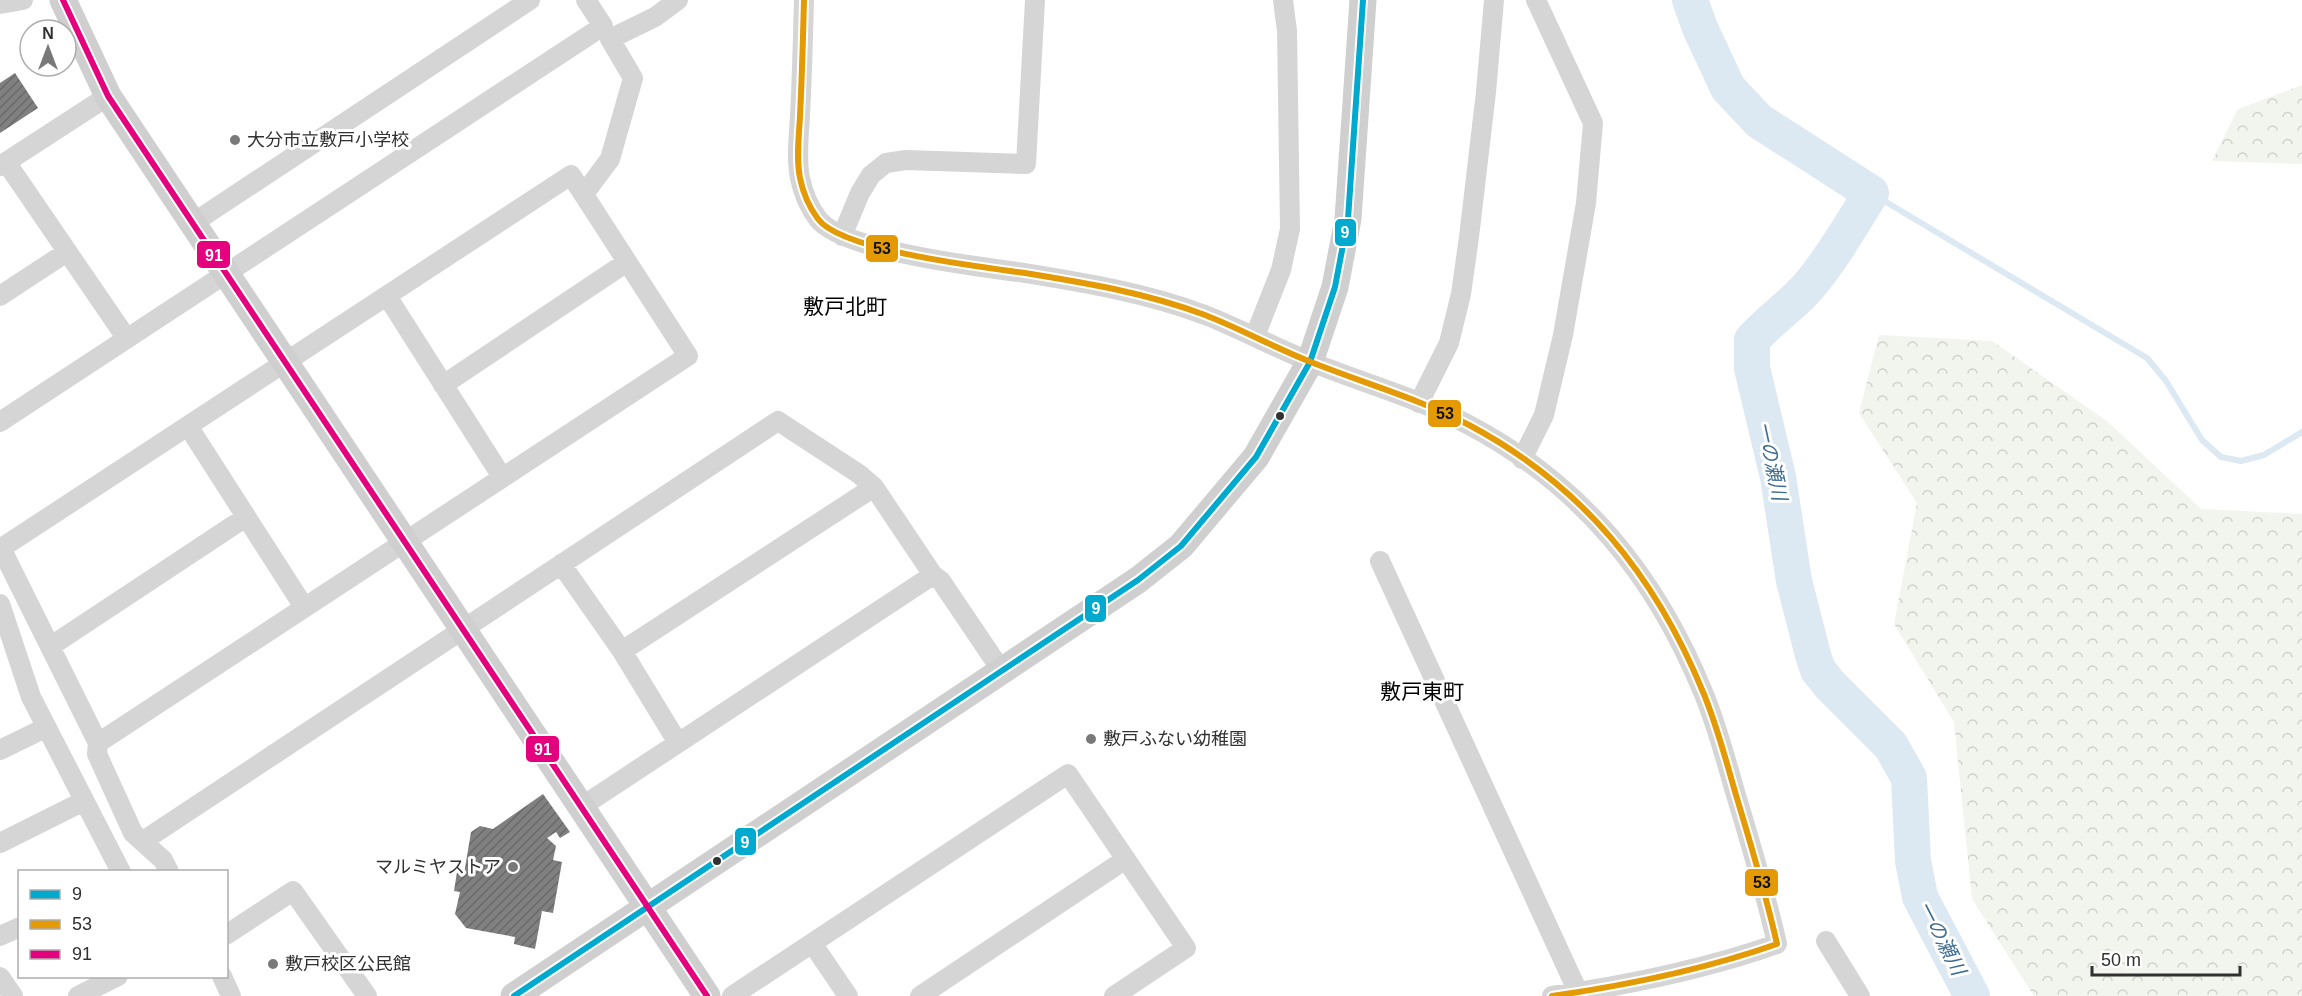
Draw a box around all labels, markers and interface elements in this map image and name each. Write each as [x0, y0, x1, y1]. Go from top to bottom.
north arrow [18, 18, 78, 78]
text: N [42, 25, 54, 42]
place label: 大分市立敷戸小学校 [247, 130, 409, 150]
marker: 大分市立敷戸小学校 [228, 133, 242, 147]
line badge: 9 [1334, 218, 1357, 247]
text: 9 [1341, 224, 1350, 241]
line badge: 53 [865, 234, 899, 263]
line badge: 91 [196, 240, 231, 269]
text: 53 [873, 240, 891, 257]
text: 91 [205, 247, 223, 264]
district label: 敷戸北町 [803, 295, 887, 318]
line badge: 53 [1427, 399, 1462, 428]
text: 53 [1436, 405, 1454, 422]
unlabelled marker [1274, 410, 1286, 422]
water label: 一の瀬川 [1753, 420, 1791, 504]
line badge: 9 [1084, 594, 1107, 623]
text: 9 [1092, 600, 1101, 617]
district label: 敷戸東町 [1380, 680, 1464, 703]
place label: 敷戸ふない幼稚園 [1103, 729, 1247, 749]
marker: 敷戸ふない幼稚園 [1084, 732, 1098, 746]
line badge: 91 [525, 735, 560, 763]
text: 91 [534, 741, 552, 758]
line badge: 9 [734, 827, 757, 856]
text: 9 [741, 834, 750, 851]
unlabelled marker [711, 855, 723, 867]
place label: マルミヤストア [375, 857, 501, 877]
marker: マルミヤストア [506, 860, 520, 874]
line badge: 53 [1744, 868, 1779, 897]
legend [18, 870, 228, 978]
text: 53 [1753, 874, 1771, 891]
text: 9 [72, 884, 82, 904]
water label: 一の瀬川 [1914, 897, 1971, 980]
text: 53 [72, 914, 92, 934]
scale bar [2092, 939, 2240, 977]
text: 91 [72, 944, 92, 964]
text: 50 m [2101, 950, 2141, 970]
place label: 敷戸校区公民館 [285, 954, 411, 974]
marker: 敷戸校区公民館 [266, 957, 280, 971]

